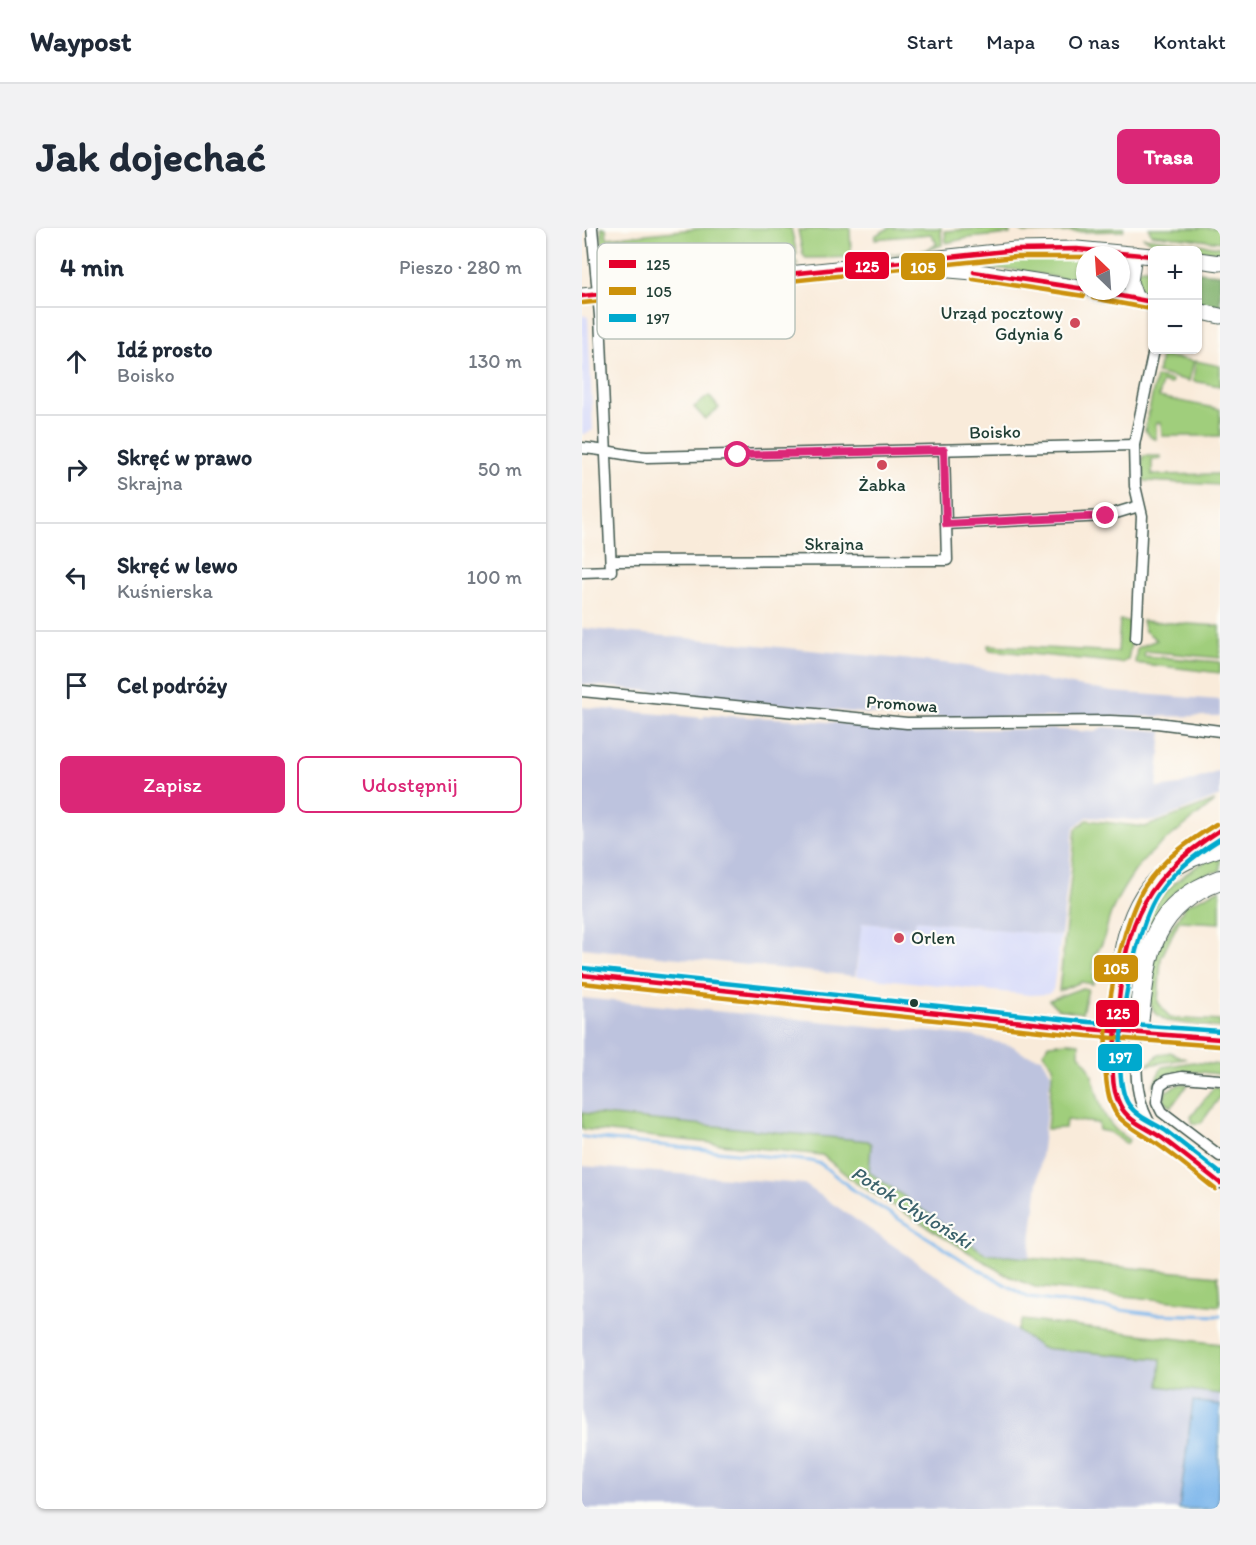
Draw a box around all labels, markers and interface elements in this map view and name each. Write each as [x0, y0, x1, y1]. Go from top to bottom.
text: Waypost [30, 24, 132, 58]
text: Start [907, 29, 953, 54]
text: Mapa [986, 29, 1035, 54]
text: O nas [1068, 29, 1120, 54]
text: Kontakt [1153, 29, 1226, 54]
button: Trasa [1117, 129, 1220, 184]
text: Jak dojechać [36, 131, 266, 182]
legend [597, 243, 795, 339]
north arrow [1076, 246, 1130, 300]
map controls [1148, 246, 1202, 354]
button: + [1148, 246, 1202, 300]
text: 4 min [60, 251, 124, 283]
line badge: 125 [844, 251, 890, 280]
line badge: 105 [900, 252, 946, 281]
text: Pieszo · 280 m [399, 255, 522, 279]
text: 125 [646, 255, 670, 274]
text: 125 [855, 257, 880, 276]
text: 105 [910, 258, 936, 277]
text: 105 [646, 282, 672, 301]
button: − [1148, 300, 1202, 354]
place label: Urząd pocztowy Gdynia 6 [941, 302, 1063, 345]
text: 197 [646, 309, 670, 328]
marker: Urząd pocztowy Gdynia 6 [1068, 316, 1082, 330]
text: Idź prosto [117, 336, 213, 363]
icon: ahead [60, 345, 93, 378]
text: 130 m [468, 349, 522, 373]
text: Boisko [117, 363, 175, 387]
street label: Boisko [969, 421, 1021, 443]
route start [724, 441, 750, 467]
text: Skręć w prawo [117, 444, 252, 471]
icon: right [60, 453, 93, 486]
text: 50 m [478, 457, 522, 481]
marker: Żabka [875, 458, 889, 472]
text: Skrajna [117, 471, 183, 495]
place label: Żabka [858, 474, 906, 496]
route end [1092, 502, 1118, 528]
street label: Skrajna [804, 533, 864, 555]
text: Skręć w lewo [117, 552, 238, 579]
icon: left [60, 561, 93, 594]
text: 100 m [467, 565, 522, 589]
text: Kuśnierska [117, 579, 213, 603]
icon: arrive [60, 669, 93, 702]
text: Cel podróży [117, 672, 227, 699]
street label: Promowa [865, 691, 939, 718]
button: Zapisz [60, 756, 285, 813]
button: Udostępnij [297, 756, 522, 813]
place label: Orlen [911, 927, 955, 949]
marker: Orlen [892, 931, 906, 945]
line badge: 105 [1093, 954, 1139, 983]
text: 105 [1103, 959, 1129, 978]
unlabelled marker [908, 997, 920, 1009]
line badge: 125 [1095, 999, 1140, 1028]
text: 125 [1106, 1004, 1131, 1023]
line badge: 197 [1097, 1043, 1143, 1072]
text: 197 [1108, 1048, 1132, 1067]
water label: Potok Chyloński [847, 1160, 978, 1255]

